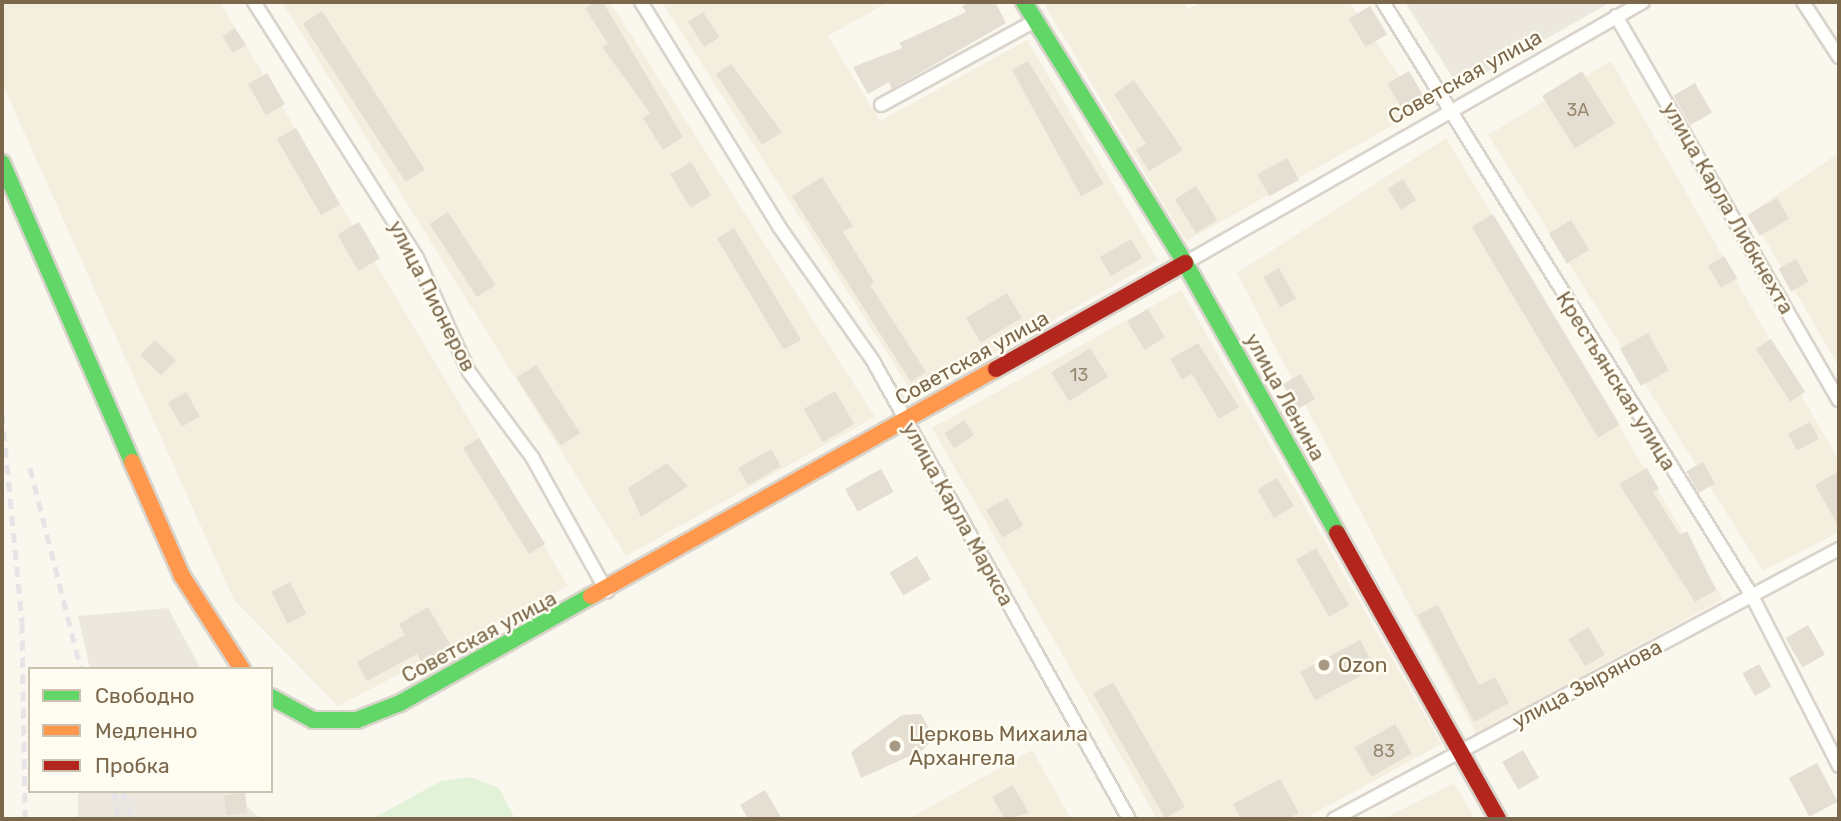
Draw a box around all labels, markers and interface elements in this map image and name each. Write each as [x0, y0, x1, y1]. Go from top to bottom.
street label: Советская улица [1384, 24, 1546, 130]
street label: улица Карла Либкнехта [1657, 97, 1799, 319]
house number: 3А [1567, 99, 1589, 121]
street label: улица Пионеров [383, 216, 481, 376]
street label: Крестьянская улица [1551, 287, 1681, 475]
street label: Советская улица [891, 305, 1053, 411]
street label: улица Ленина [1240, 329, 1330, 465]
house number: 13 [1070, 364, 1088, 386]
street label: улица Карла Маркса [897, 418, 1019, 610]
street label: Советская улица [397, 586, 561, 688]
street label: улица Зырянова [1508, 634, 1666, 734]
place label: Ozon [1338, 652, 1388, 678]
marker: Ozon [1316, 657, 1332, 673]
legend [28, 667, 273, 793]
text: Свободно [95, 683, 195, 708]
text: Медленно [95, 718, 198, 743]
place label: Церковь Михаила Архангела [909, 721, 1088, 771]
marker: Церковь Михаила Архангела [887, 738, 903, 754]
house number: 83 [1373, 740, 1395, 762]
text: Пробка [95, 753, 170, 778]

